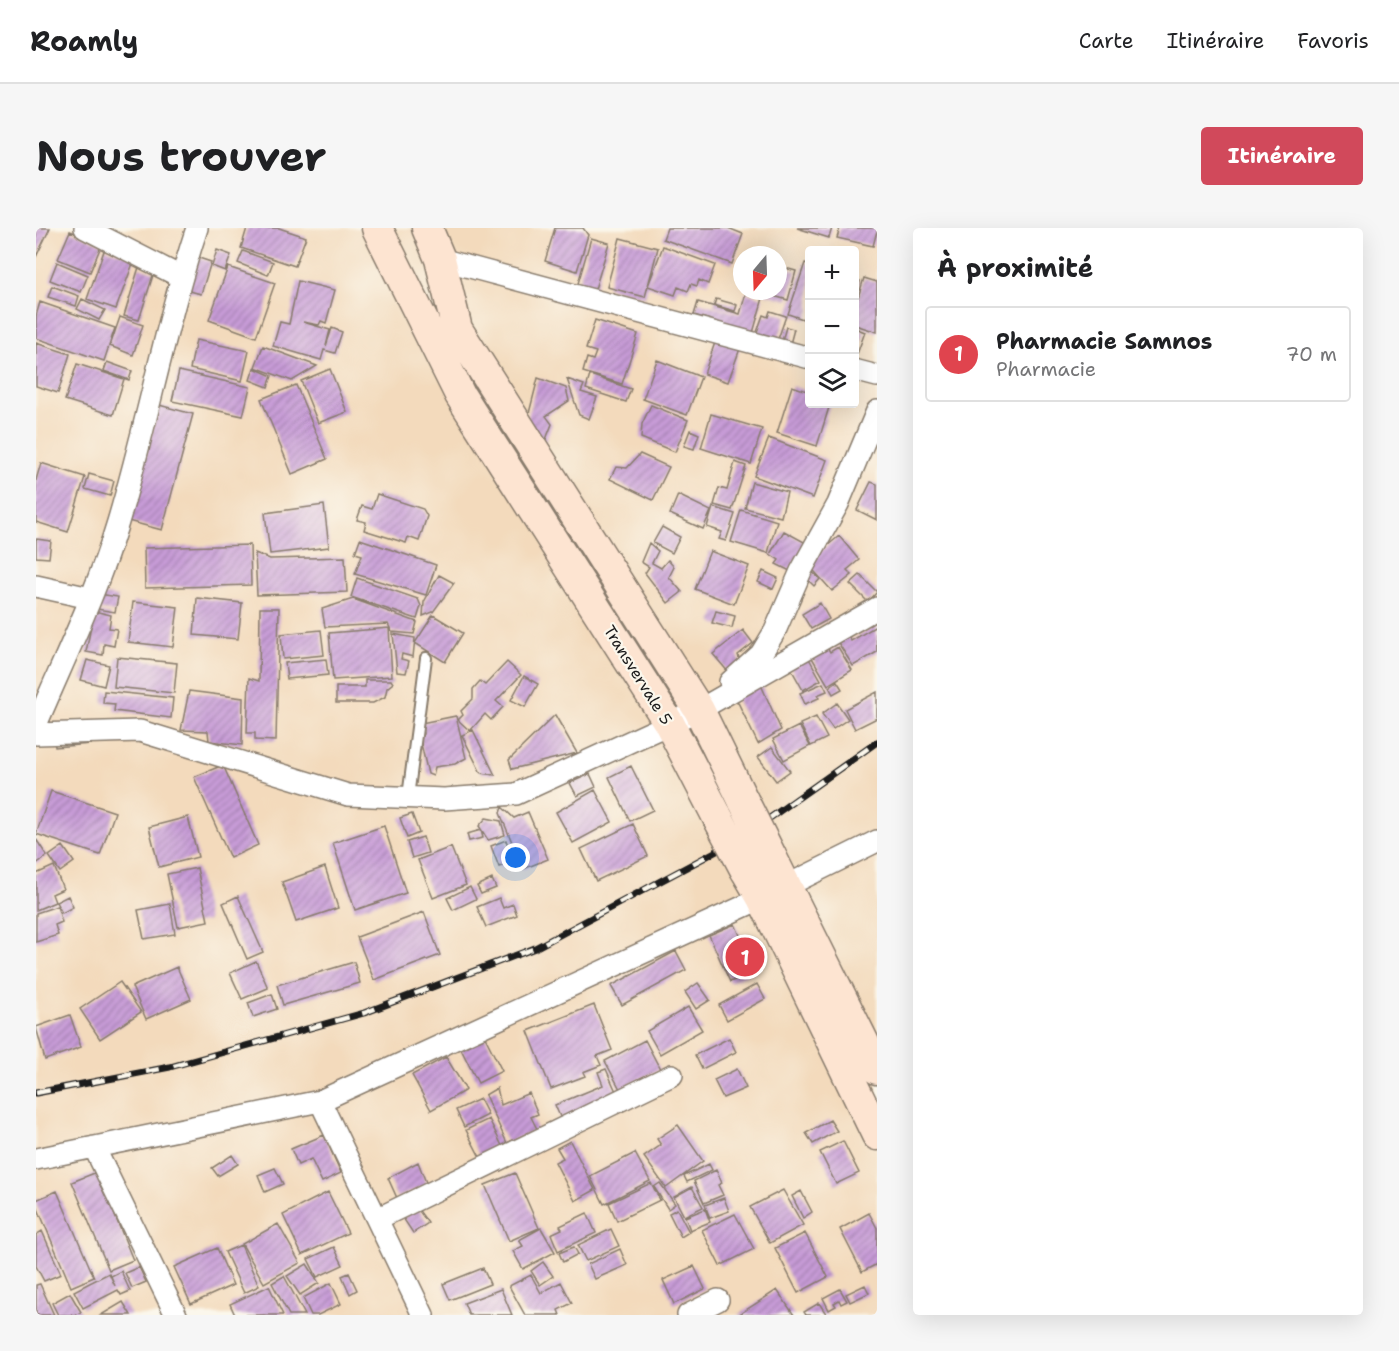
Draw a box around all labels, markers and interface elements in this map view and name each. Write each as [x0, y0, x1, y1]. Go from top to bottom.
text: Roamly [30, 22, 138, 60]
text: Carte [1079, 27, 1134, 55]
text: Itinéraire [1167, 27, 1264, 55]
text: Favoris [1297, 27, 1369, 55]
button: Itinéraire [1201, 127, 1363, 185]
text: Nous trouver [36, 128, 326, 184]
north arrow [733, 246, 787, 300]
map controls [805, 246, 859, 408]
button: + [805, 246, 859, 300]
text: À proximité [937, 250, 1093, 285]
button: − [805, 300, 859, 354]
text: Pharmacie Samnos [996, 327, 1212, 356]
text: 1 [954, 341, 963, 367]
text: 70 m [1285, 341, 1337, 367]
button: layers [805, 354, 859, 408]
text: Pharmacie [996, 356, 1096, 382]
street label: Transvervale 5 [599, 621, 677, 729]
your location [501, 843, 530, 872]
pin: 1 [726, 934, 764, 980]

